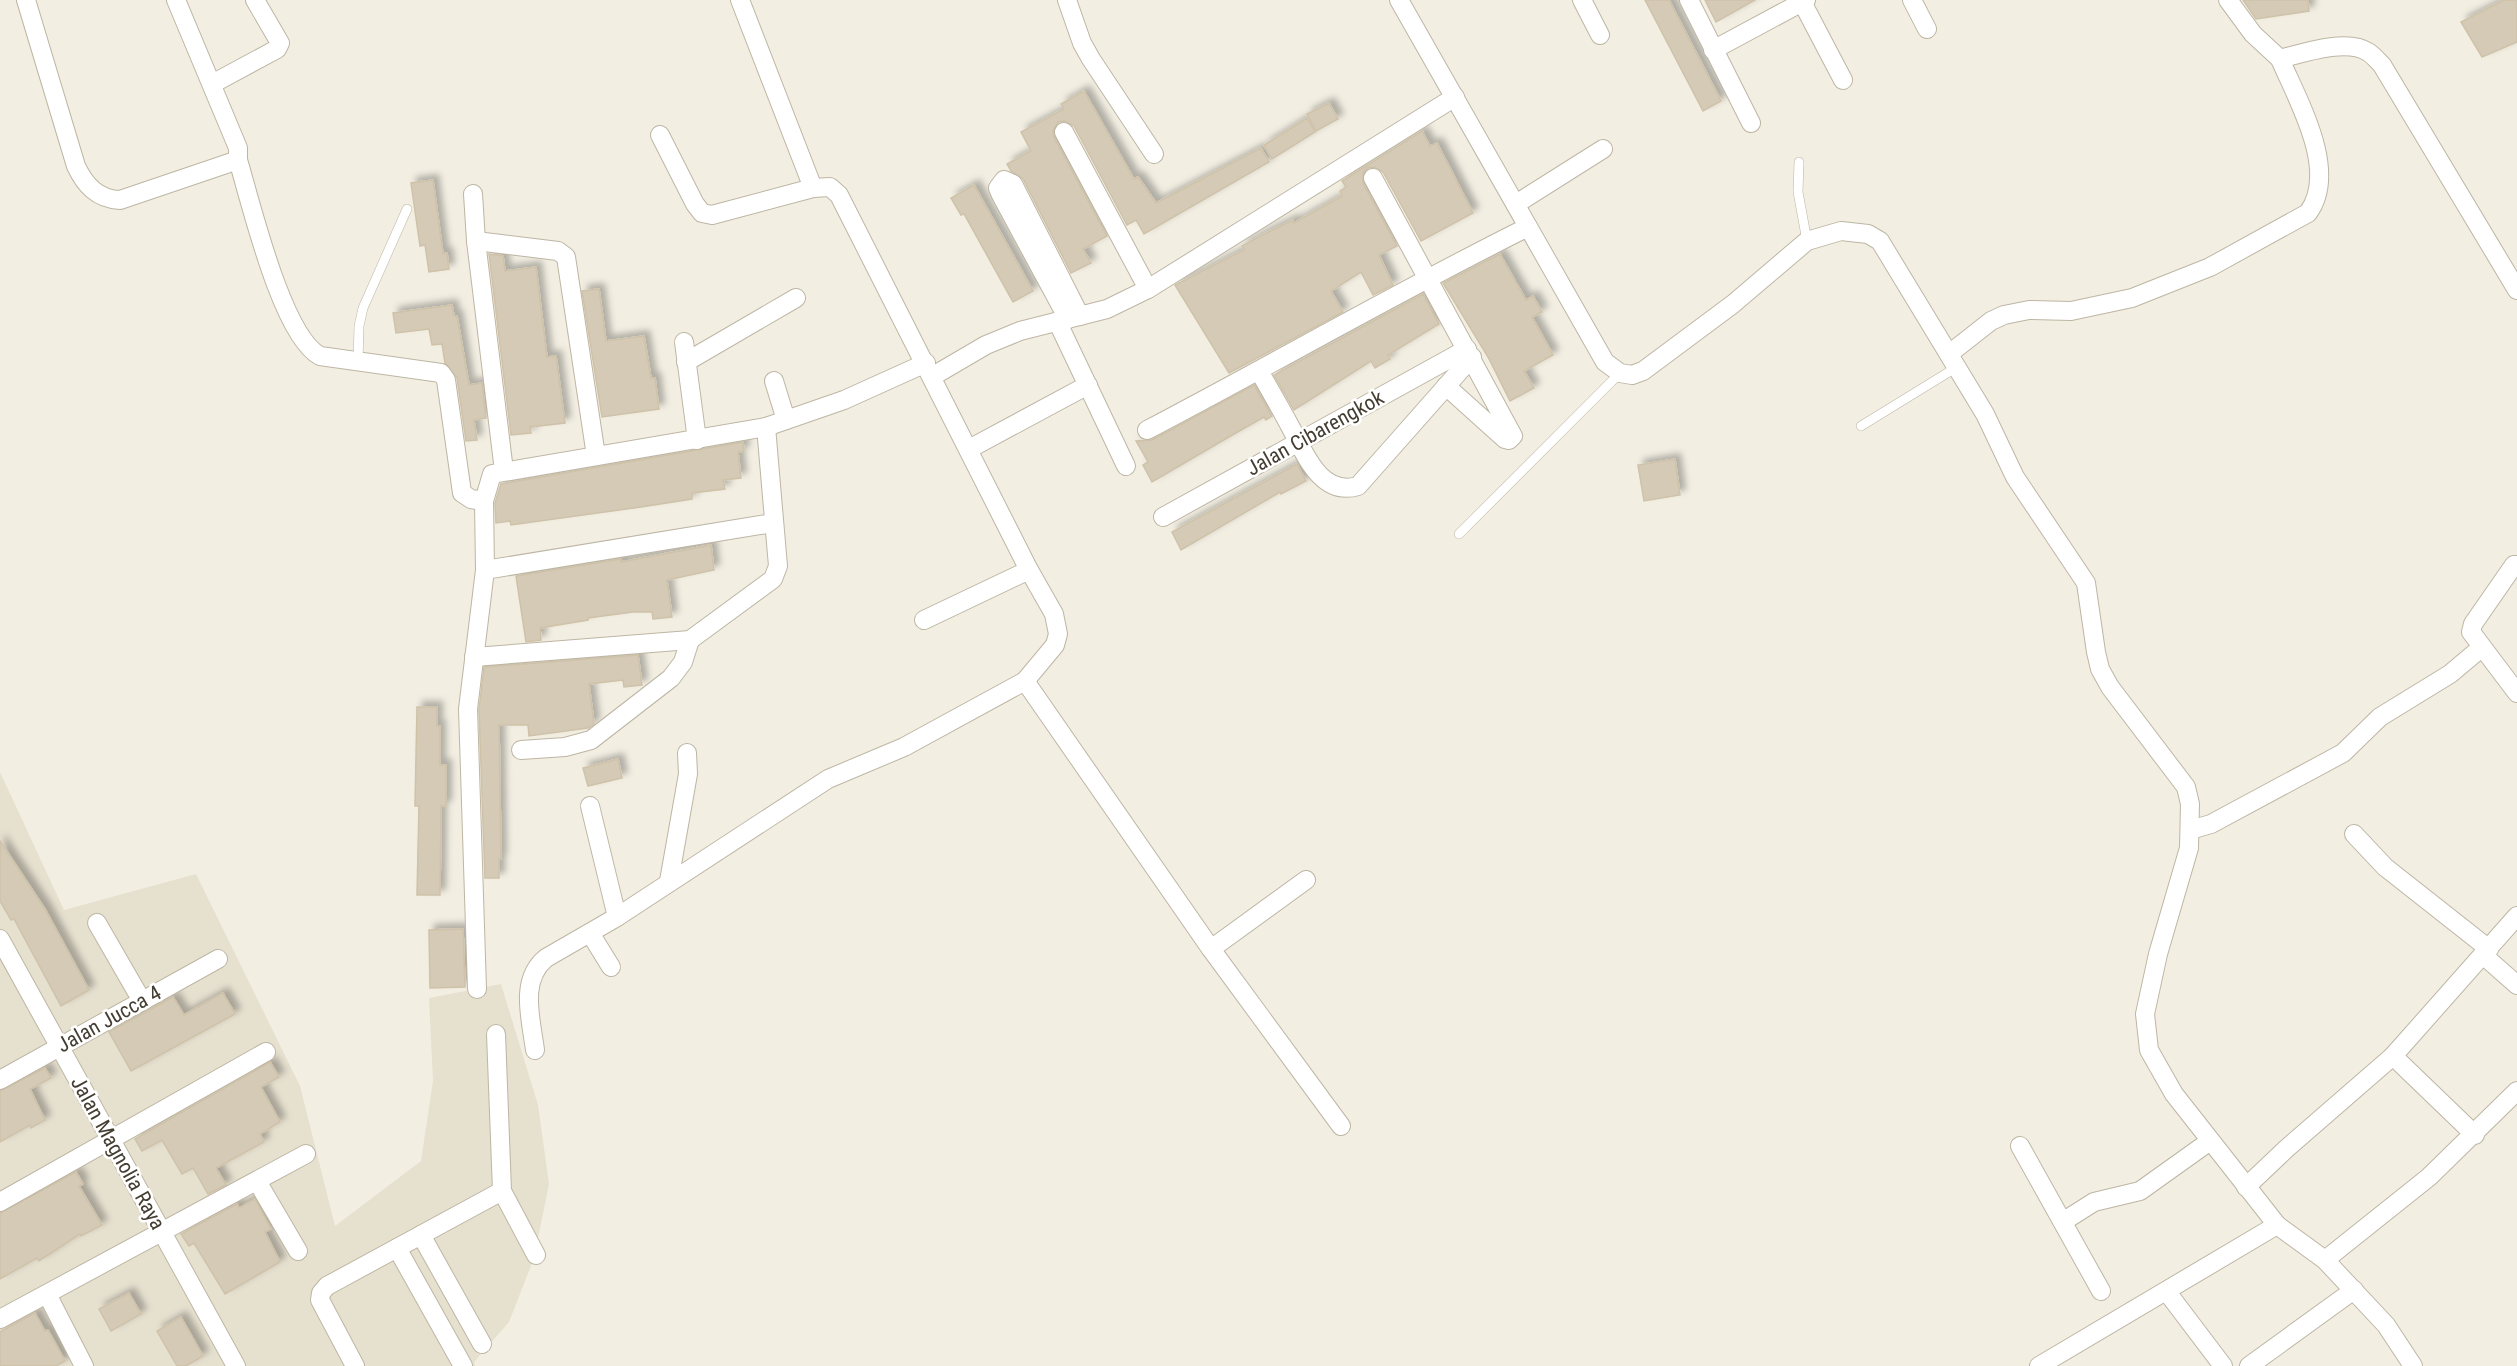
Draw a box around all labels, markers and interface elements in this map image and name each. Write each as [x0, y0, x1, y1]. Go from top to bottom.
street label: Jalan Cibarengkok [1242, 385, 1388, 481]
street label: Jalan Jucca 4 [53, 981, 165, 1057]
street label: Jalan Magnolia Raya [66, 1072, 170, 1234]

